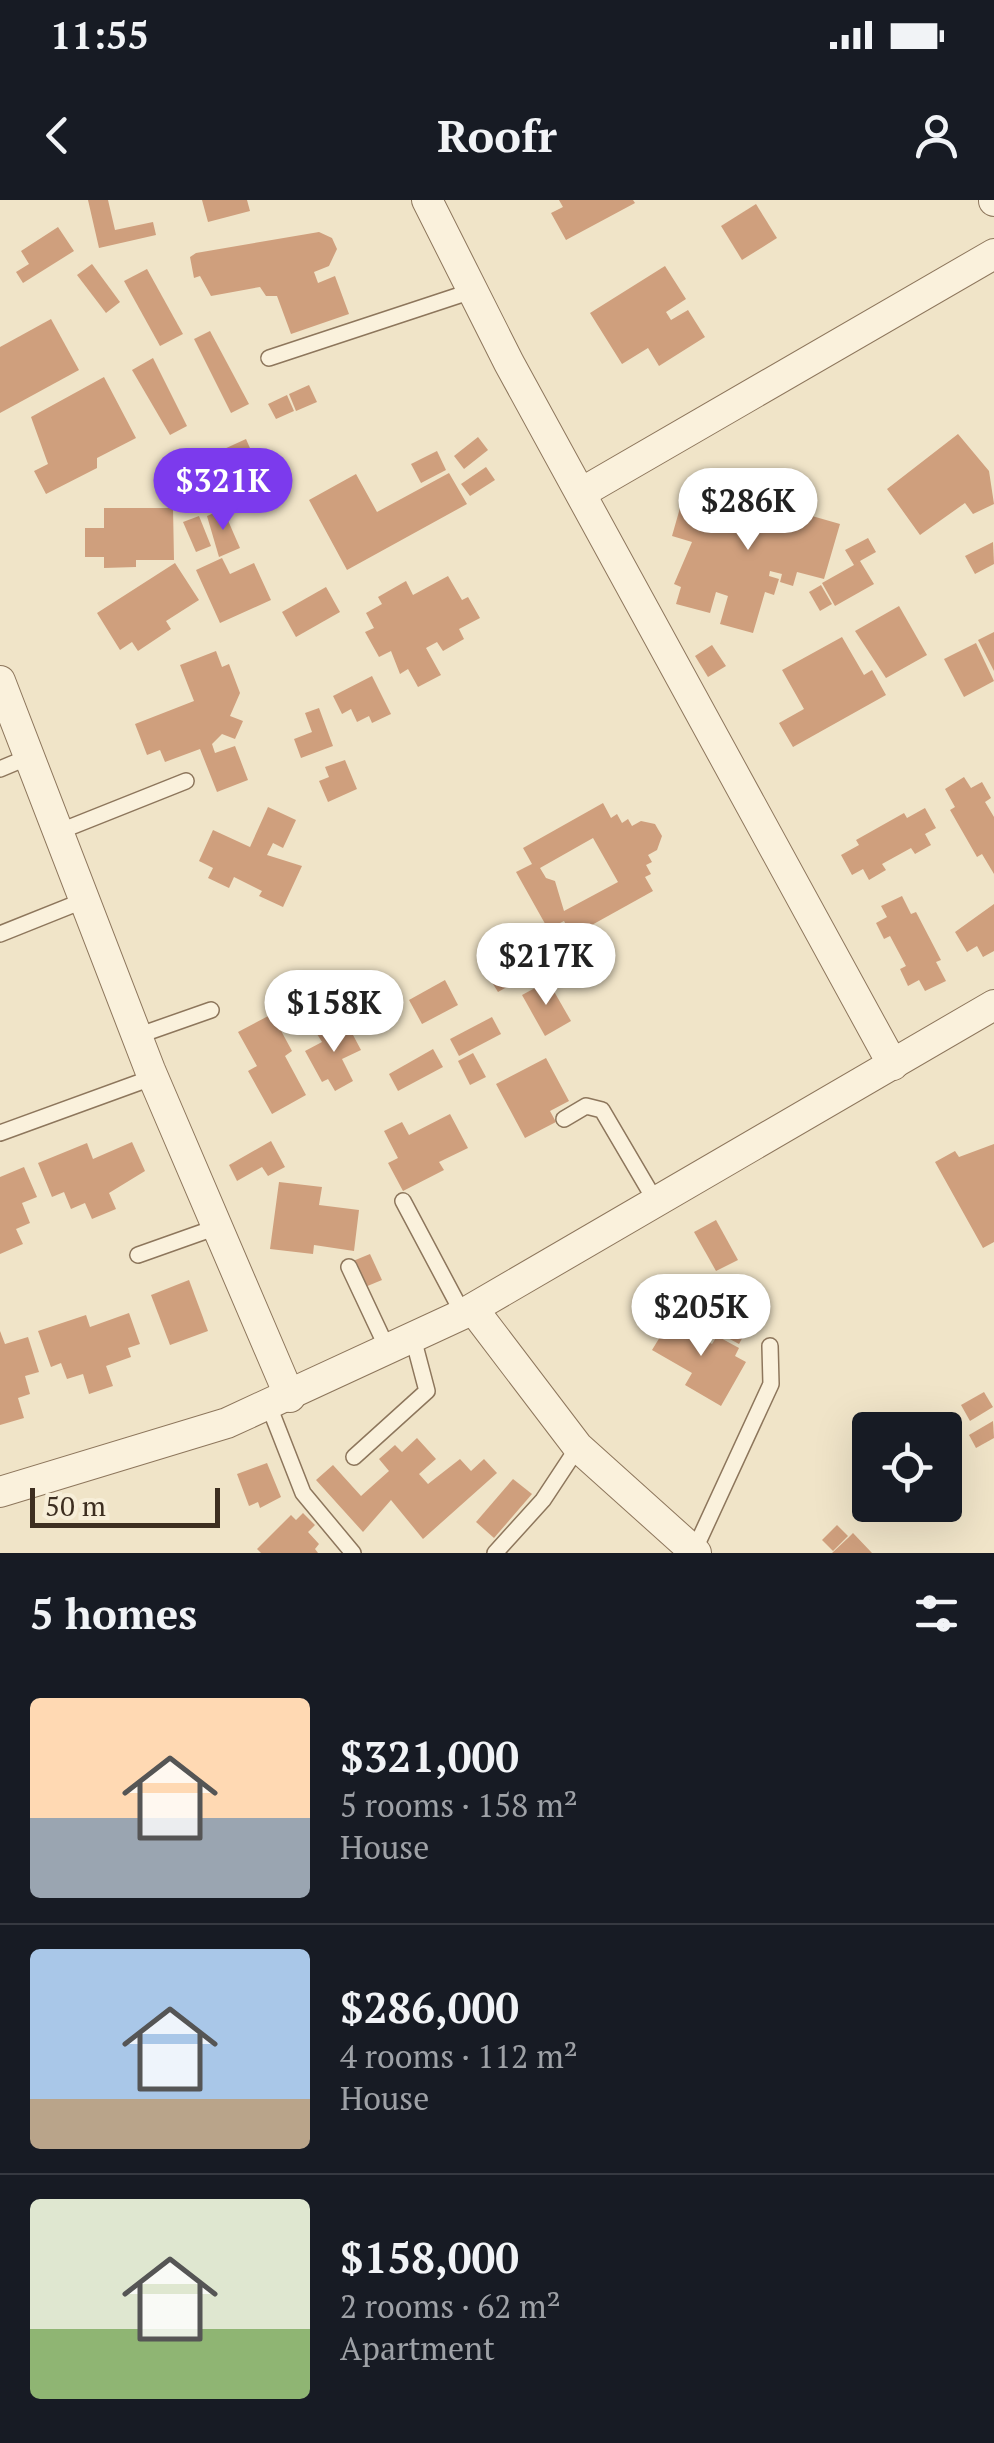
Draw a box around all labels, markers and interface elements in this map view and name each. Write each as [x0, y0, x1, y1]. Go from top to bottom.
text: 11:55 [50, 10, 149, 60]
text: Roofr [437, 105, 557, 165]
icon: back [30, 108, 85, 163]
icon: person [909, 108, 964, 163]
pin: $321K [153, 448, 293, 533]
text: $321K [175, 459, 271, 501]
pin: $286K [678, 468, 818, 553]
text: $286K [700, 479, 796, 521]
pin: $217K [476, 923, 616, 1008]
text: $217K [498, 934, 594, 976]
pin: $158K [264, 970, 404, 1055]
text: $158K [286, 981, 382, 1023]
pin: $205K [631, 1274, 771, 1359]
text: $205K [653, 1285, 749, 1327]
map controls [852, 1412, 962, 1522]
button: locate [852, 1412, 962, 1522]
scale bar [30, 1483, 220, 1528]
text: 50 m [45, 1487, 106, 1524]
text: 5 homes [30, 1585, 197, 1641]
icon: filters [909, 1586, 964, 1641]
text: $321,000 [340, 1728, 519, 1784]
icon: home [110, 1738, 230, 1858]
text: 5 rooms · 158 m² [340, 1784, 578, 1826]
text: House [340, 1826, 429, 1868]
text: $286,000 [340, 1979, 519, 2035]
icon: home [110, 1989, 230, 2109]
text: 4 rooms · 112 m² [340, 2035, 578, 2077]
text: House [340, 2077, 429, 2119]
text: $158,000 [340, 2229, 519, 2285]
icon: home [110, 2239, 230, 2359]
text: 2 rooms · 62 m² [340, 2285, 561, 2327]
text: Apartment [340, 2327, 495, 2369]

